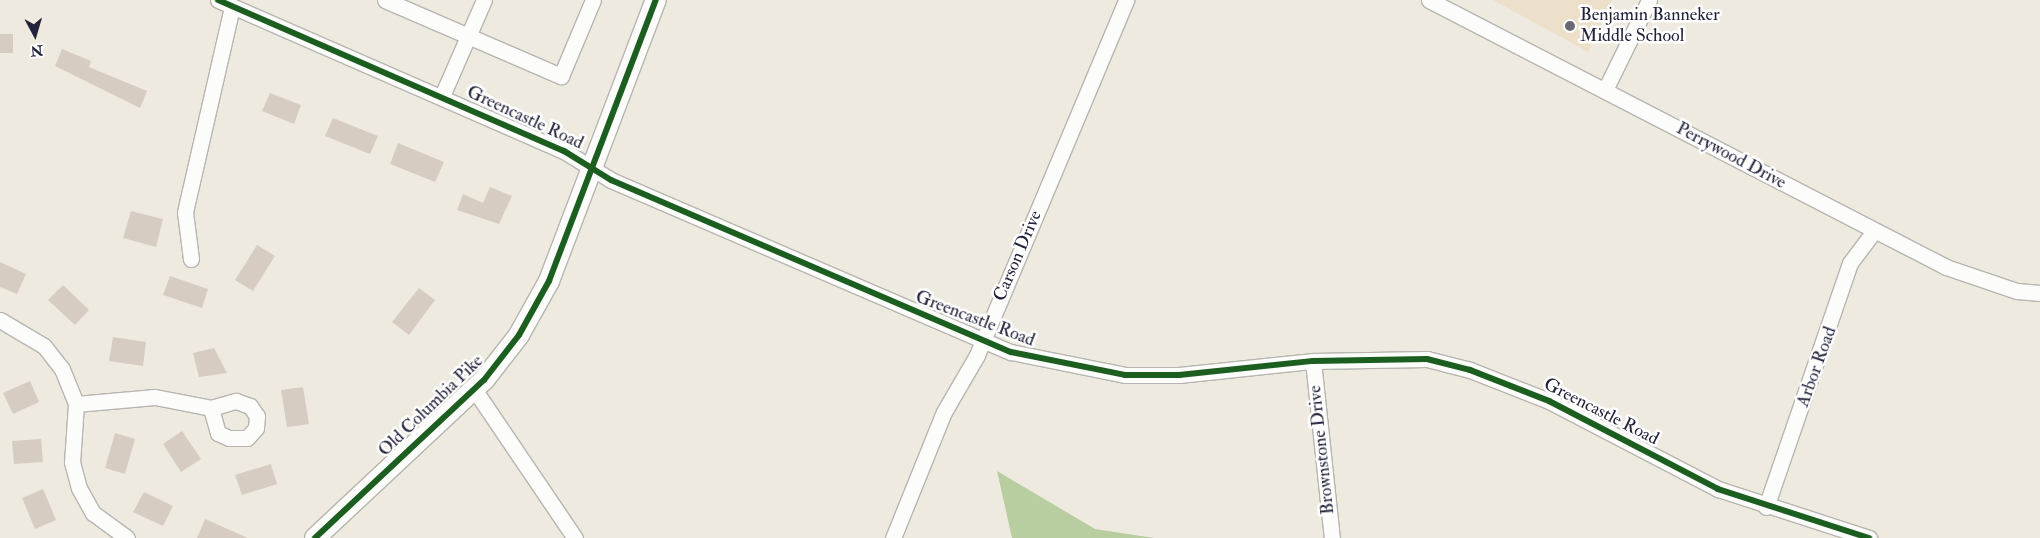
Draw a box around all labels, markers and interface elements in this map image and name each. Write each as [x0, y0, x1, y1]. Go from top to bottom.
place label: Benjamin Banneker Middle School [1580, 5, 1720, 48]
north arrow [10, 10, 60, 60]
marker: Benjamin Banneker Middle School [1564, 20, 1576, 32]
text: N [30, 41, 44, 60]
street label: Greencastle Road [463, 82, 587, 154]
street label: Perrywood Drive [1672, 118, 1790, 194]
street label: Carson Drive [989, 207, 1047, 305]
street label: Greencastle Road [912, 286, 1038, 352]
street label: Arbor Road [1793, 324, 1841, 410]
street label: Old Columbia Pike [374, 351, 488, 461]
street label: Greencastle Road [1540, 374, 1662, 450]
street label: Brownstone Drive [1304, 384, 1340, 516]

